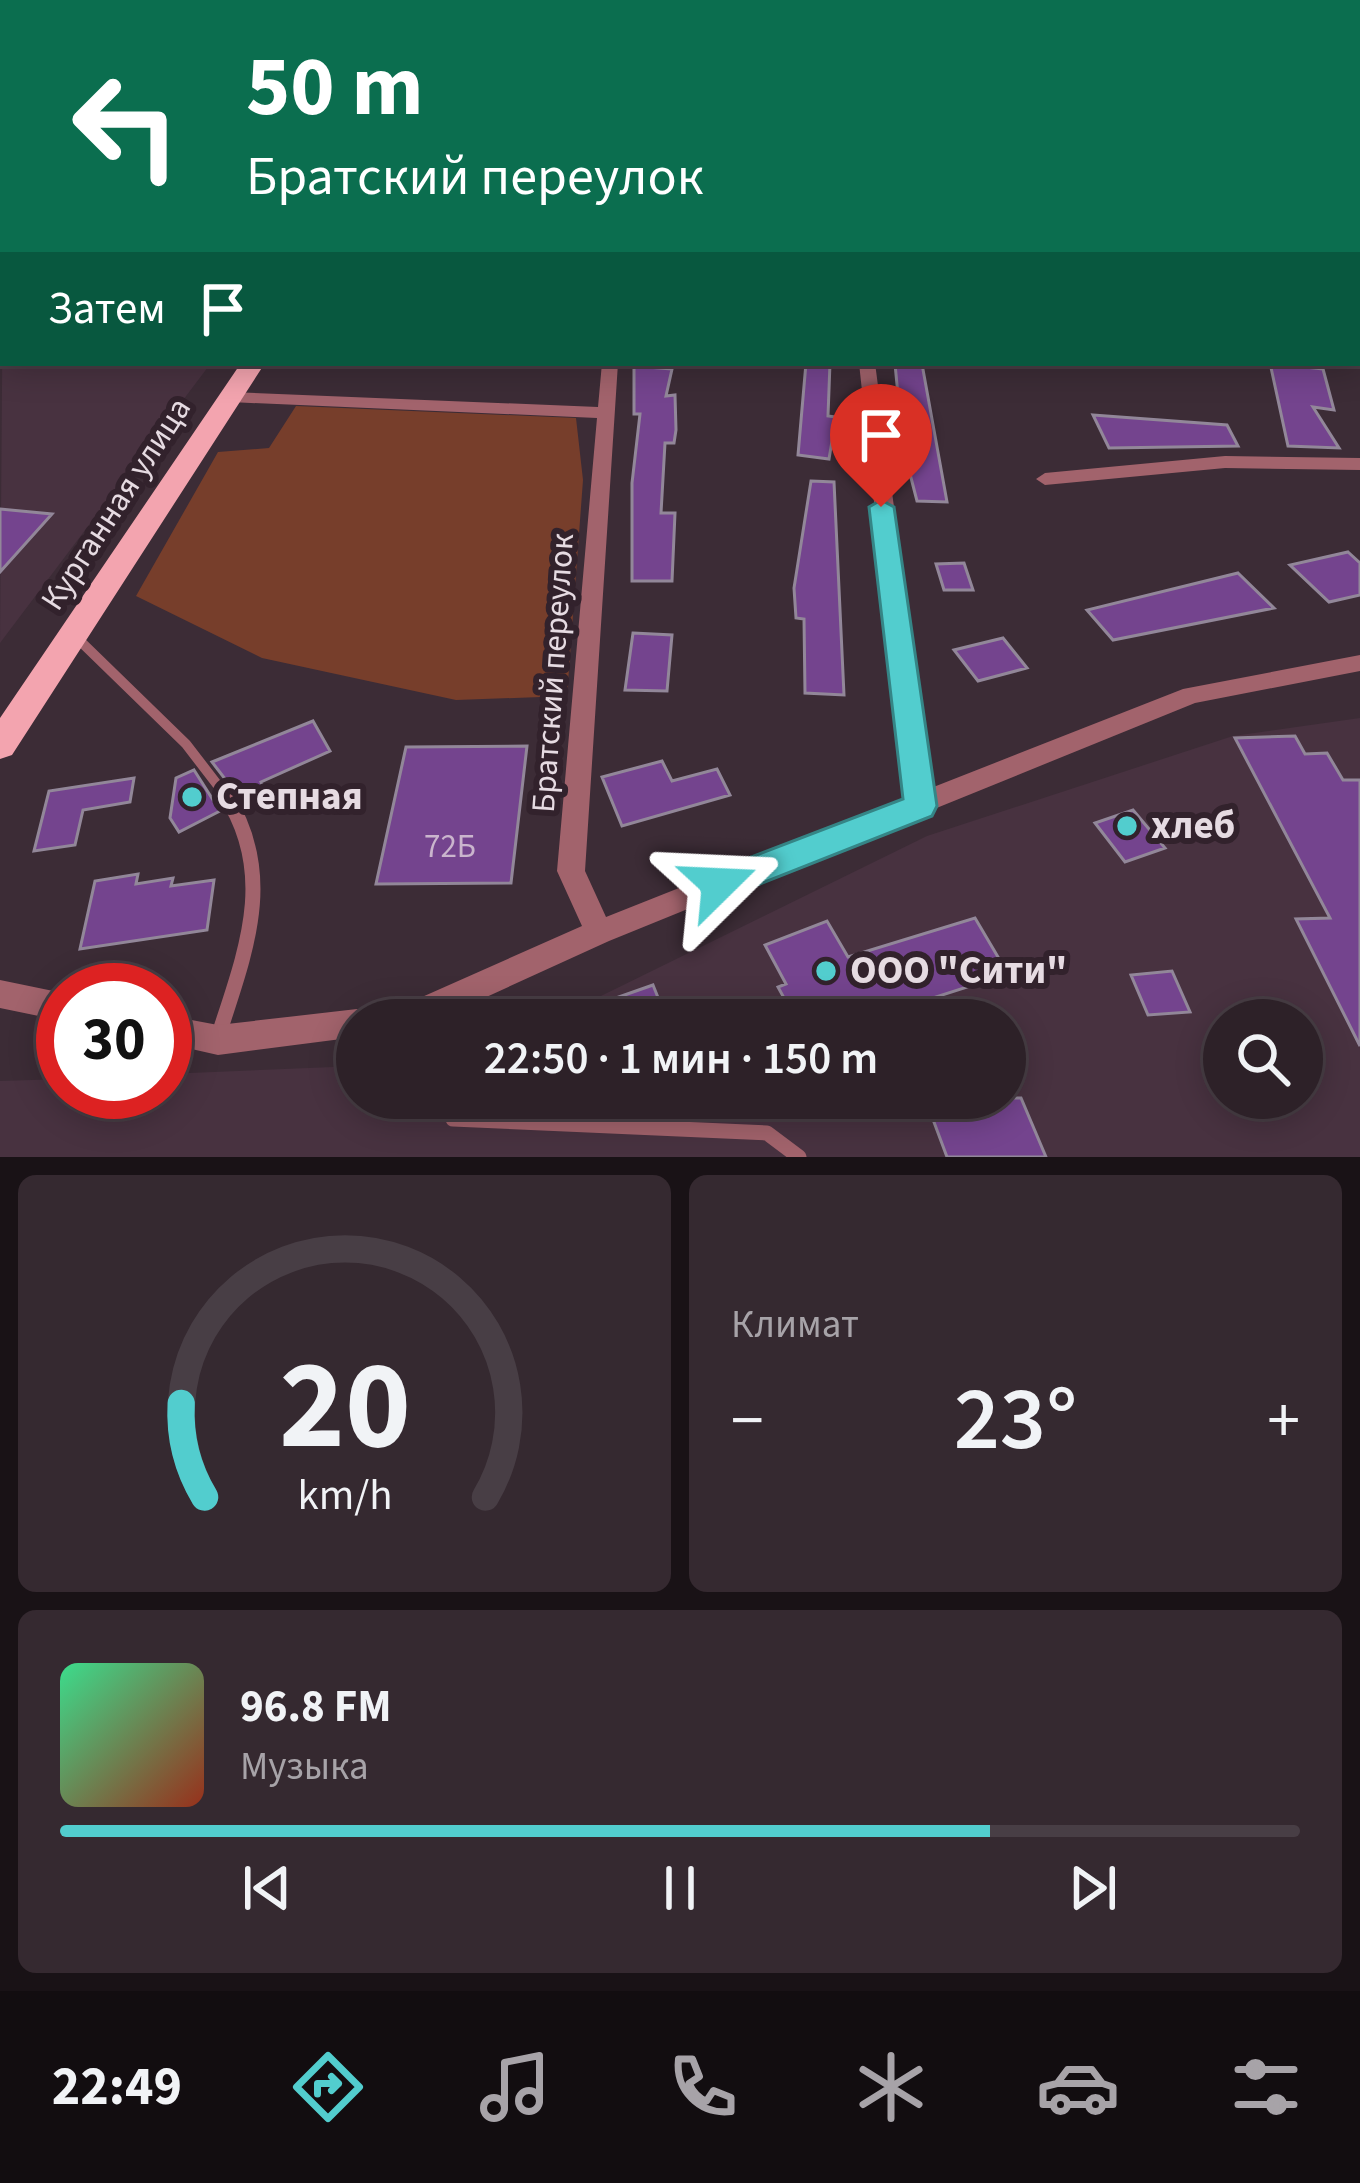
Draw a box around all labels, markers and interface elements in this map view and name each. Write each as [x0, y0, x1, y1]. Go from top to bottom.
text: 50 m [246, 28, 424, 148]
icon: left [48, 48, 204, 204]
text: Братский переулок [246, 139, 703, 216]
icon: arrive [190, 276, 256, 342]
text: Затем [48, 277, 166, 341]
pin [830, 384, 932, 507]
street label: Курганная улица [30, 388, 202, 620]
icon: arrive [848, 402, 914, 468]
street label: Братский переулок [520, 531, 586, 814]
place label: Степная [216, 769, 363, 825]
marker: Степная [179, 784, 205, 810]
place label: хлеб [1151, 798, 1235, 854]
marker: хлеб [1114, 813, 1140, 839]
position arrow [656, 821, 782, 947]
house number: 72Б [424, 823, 476, 870]
place label: ООО "Сити" [850, 943, 1067, 999]
marker: ООО "Сити" [813, 958, 839, 984]
speed limit sign: 30 [36, 963, 192, 1119]
map controls [1203, 999, 1323, 1119]
button: search [1203, 999, 1323, 1119]
text: 22:50 · 1 мин · 150 m [484, 1027, 878, 1091]
text: Климат [731, 1297, 859, 1353]
text: 20 [279, 1318, 410, 1496]
text: 23° [954, 1356, 1077, 1484]
text: − [731, 1374, 764, 1468]
text: + [1267, 1374, 1300, 1468]
text: km/h [297, 1464, 392, 1525]
text: 96.8 FM [240, 1675, 392, 1739]
text: Музыка [240, 1739, 369, 1795]
icon: previous [234, 1855, 300, 1921]
icon: pause [647, 1855, 713, 1921]
icon: next [1060, 1855, 1126, 1921]
icon: directions [286, 2045, 370, 2129]
icon: music [473, 2045, 557, 2129]
icon: phone [661, 2045, 745, 2129]
icon: climate [849, 2045, 933, 2129]
icon: car [1036, 2045, 1120, 2129]
icon: filters [1224, 2045, 1308, 2129]
text: 22:49 [52, 2049, 182, 2126]

